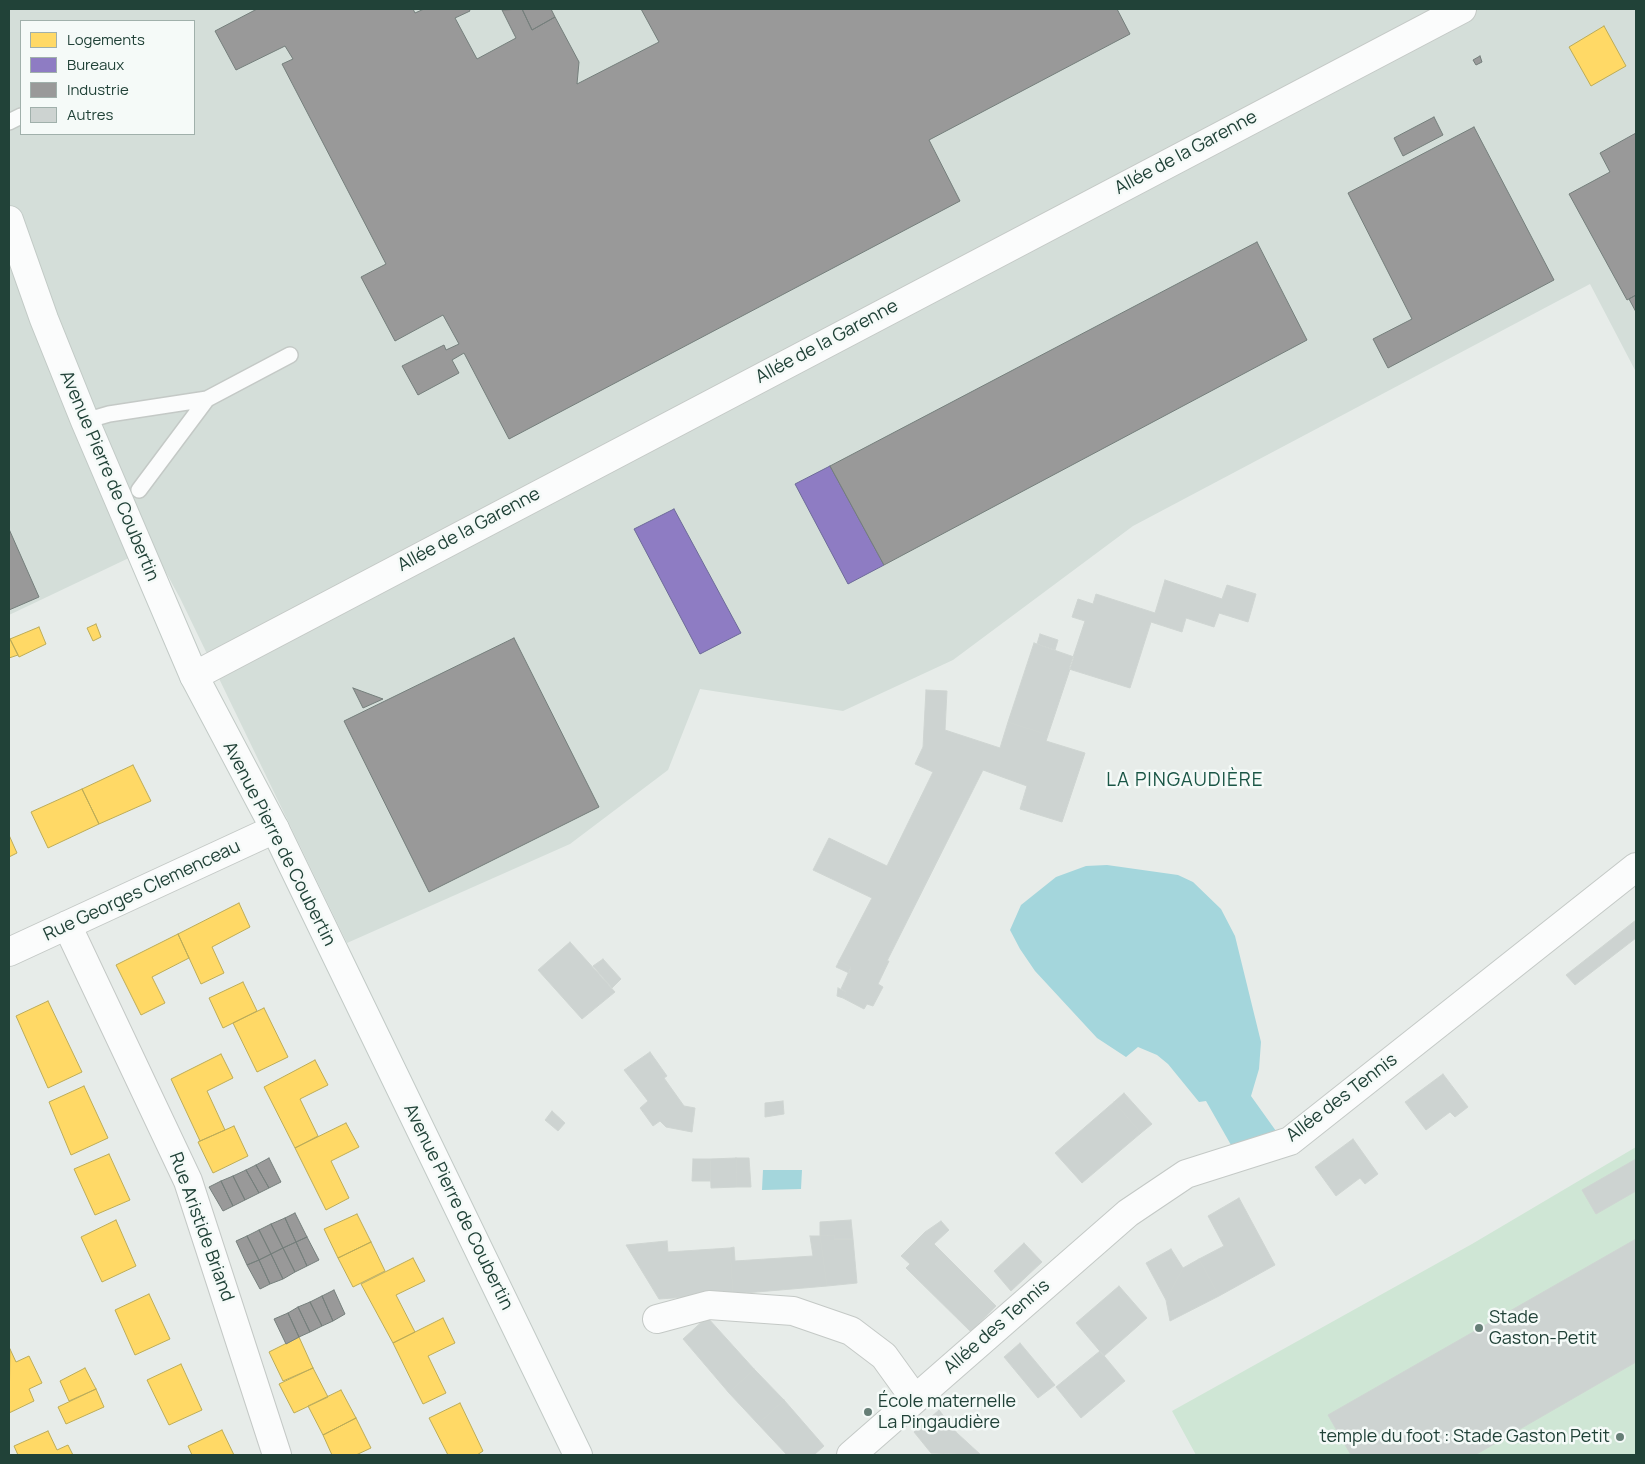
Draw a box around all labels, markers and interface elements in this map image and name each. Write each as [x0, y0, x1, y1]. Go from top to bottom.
legend [20, 20, 195, 135]
text: Logements [67, 29, 145, 50]
text: Bureaux [67, 54, 124, 75]
text: Industrie [67, 79, 129, 100]
text: Autres [67, 104, 113, 125]
street label: Allée de la Garenne [1111, 106, 1261, 200]
street label: Allée de la Garenne [752, 295, 902, 389]
street label: Avenue Pierre de Coubertin [55, 368, 163, 584]
street label: Allée de la Garenne [394, 483, 544, 577]
street label: Avenue Pierre de Coubertin [218, 738, 340, 950]
district label: LA PINGAUDIÈRE [1105, 770, 1265, 792]
street label: Rue Georges Clemenceau [40, 836, 244, 946]
street label: Allée des Tennis [1282, 1049, 1402, 1147]
street label: Avenue Pierre de Coubertin [399, 1100, 517, 1314]
street label: Rue Aristide Briand [164, 1150, 238, 1304]
street label: Allée des Tennis [940, 1275, 1054, 1379]
place label: Stade Gaston-Petit [1489, 1307, 1597, 1350]
marker: Stade Gaston-Petit [1473, 1322, 1485, 1334]
place label: École maternelle La Pingaudière [878, 1391, 1016, 1434]
marker: École maternelle La Pingaudière [862, 1406, 874, 1418]
place label: temple du foot : Stade Gaston Petit [1320, 1426, 1610, 1448]
marker: temple du foot : Stade Gaston Petit [1614, 1431, 1626, 1443]

